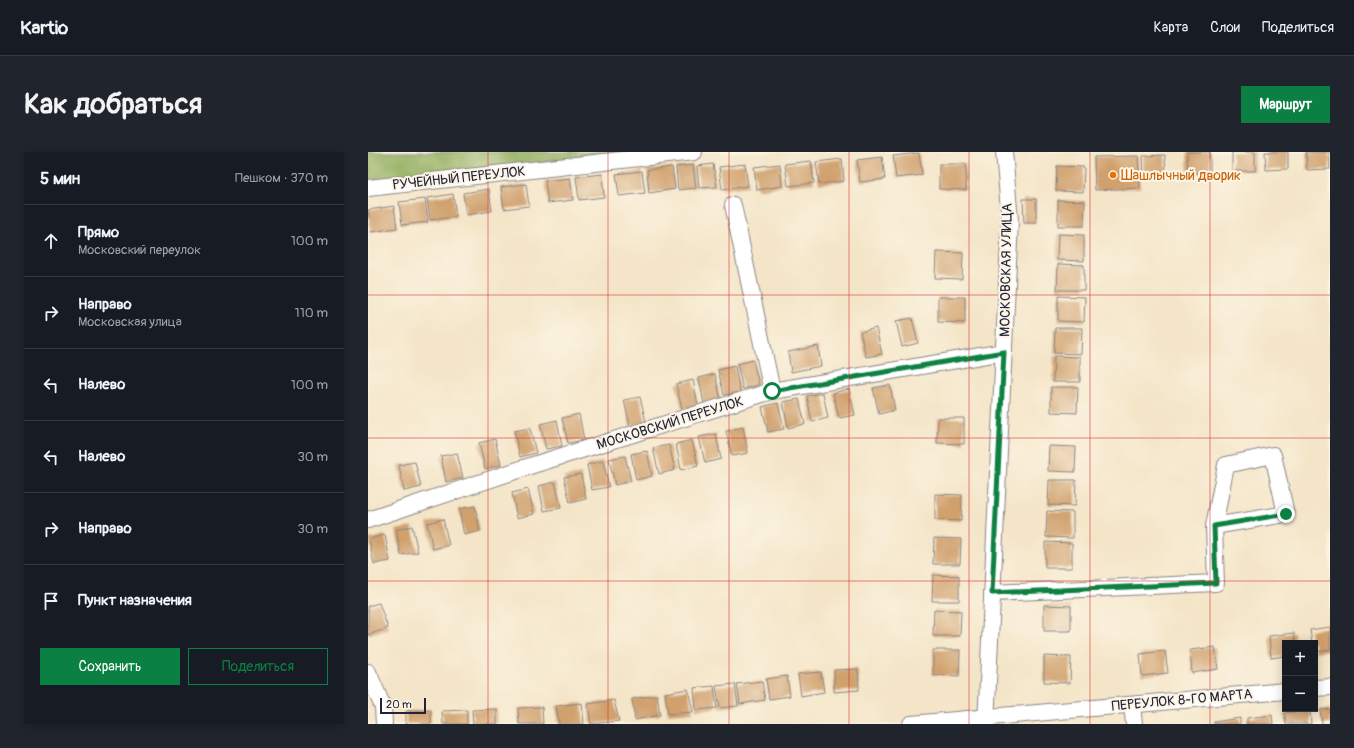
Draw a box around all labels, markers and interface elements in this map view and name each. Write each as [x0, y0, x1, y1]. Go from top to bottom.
text: Kartio [20, 16, 68, 40]
text: Карта [1154, 19, 1188, 36]
text: Слои [1210, 19, 1240, 36]
text: Поделиться [1262, 19, 1334, 36]
button: Маршрут [1241, 86, 1330, 123]
text: Как добраться [24, 87, 202, 122]
street label: РУЧЕЙНЫЙ ПЕРЕУЛОК [392, 163, 526, 193]
place label: Шашлычный дворик [1121, 167, 1241, 184]
text: 5 мин [40, 168, 80, 189]
text: Пешком · 370 m [235, 170, 328, 186]
marker: Шашлычный дворик [1108, 170, 1118, 180]
street label: МОСКОВСКАЯ УЛИЦА [996, 203, 1016, 337]
text: Прямо [78, 223, 119, 242]
icon: ahead [40, 230, 62, 252]
text: 100 m [291, 233, 328, 249]
text: Московский переулок [78, 242, 201, 258]
text: Направо [78, 295, 132, 314]
icon: right [40, 302, 62, 324]
text: 110 m [295, 305, 328, 321]
text: Московская улица [78, 314, 182, 330]
icon: left [40, 374, 62, 396]
text: Налево [78, 375, 125, 394]
text: 100 m [291, 377, 328, 393]
route start [763, 382, 781, 400]
street label: МОСКОВСКИЙ ПЕРЕУЛОК [595, 393, 745, 453]
icon: left [40, 446, 62, 468]
text: Налево [78, 447, 125, 466]
text: 30 m [298, 449, 328, 465]
route end [1277, 505, 1295, 523]
icon: right [40, 518, 62, 540]
text: Направо [78, 519, 132, 538]
text: 30 m [298, 521, 328, 537]
icon: arrive [40, 590, 62, 612]
text: Пункт назначения [78, 591, 192, 610]
map controls [1282, 640, 1318, 712]
button: + [1282, 640, 1318, 676]
button: Сохранить [40, 648, 180, 685]
button: Поделиться [188, 648, 328, 685]
button: − [1282, 676, 1318, 712]
street label: ПЕРЕУЛОК 8-ГО МАРТА [1111, 685, 1253, 715]
scale bar [380, 696, 426, 715]
text: 20 m [386, 698, 412, 711]

